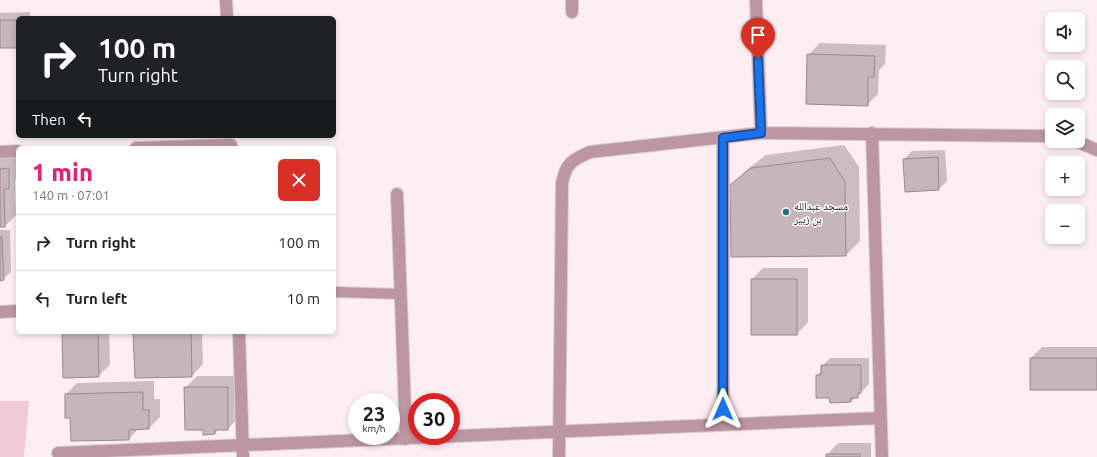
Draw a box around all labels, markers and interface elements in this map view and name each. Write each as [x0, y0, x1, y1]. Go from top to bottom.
map controls [1045, 12, 1085, 244]
button: sound [1045, 12, 1085, 52]
pin [741, 18, 775, 59]
icon: arrive [747, 24, 769, 46]
icon: right [32, 32, 84, 84]
text: 100 m [98, 32, 176, 63]
button: search [1045, 60, 1085, 100]
text: Turn right [98, 65, 178, 85]
icon: left [74, 108, 96, 130]
button: layers [1045, 108, 1085, 148]
text: Then [32, 111, 66, 128]
button: + [1045, 156, 1085, 196]
text: 1 min [32, 159, 93, 186]
button: close [278, 159, 320, 201]
text: 140 m · 07:01 [32, 188, 110, 202]
place label: مسجد عبدالله بن زبير [793, 200, 848, 226]
button: − [1045, 204, 1085, 244]
marker: مسجد عبدالله بن زبير [781, 207, 791, 217]
icon: right [32, 232, 54, 254]
text: Turn right [66, 234, 136, 251]
text: 100 m [278, 234, 320, 251]
icon: left [32, 288, 54, 310]
text: Turn left [66, 290, 127, 307]
text: 10 m [287, 290, 320, 307]
position arrow [702, 388, 744, 430]
speed limit sign: 30 [408, 393, 460, 445]
text: 23 [363, 402, 385, 425]
text: km/h [362, 423, 386, 434]

